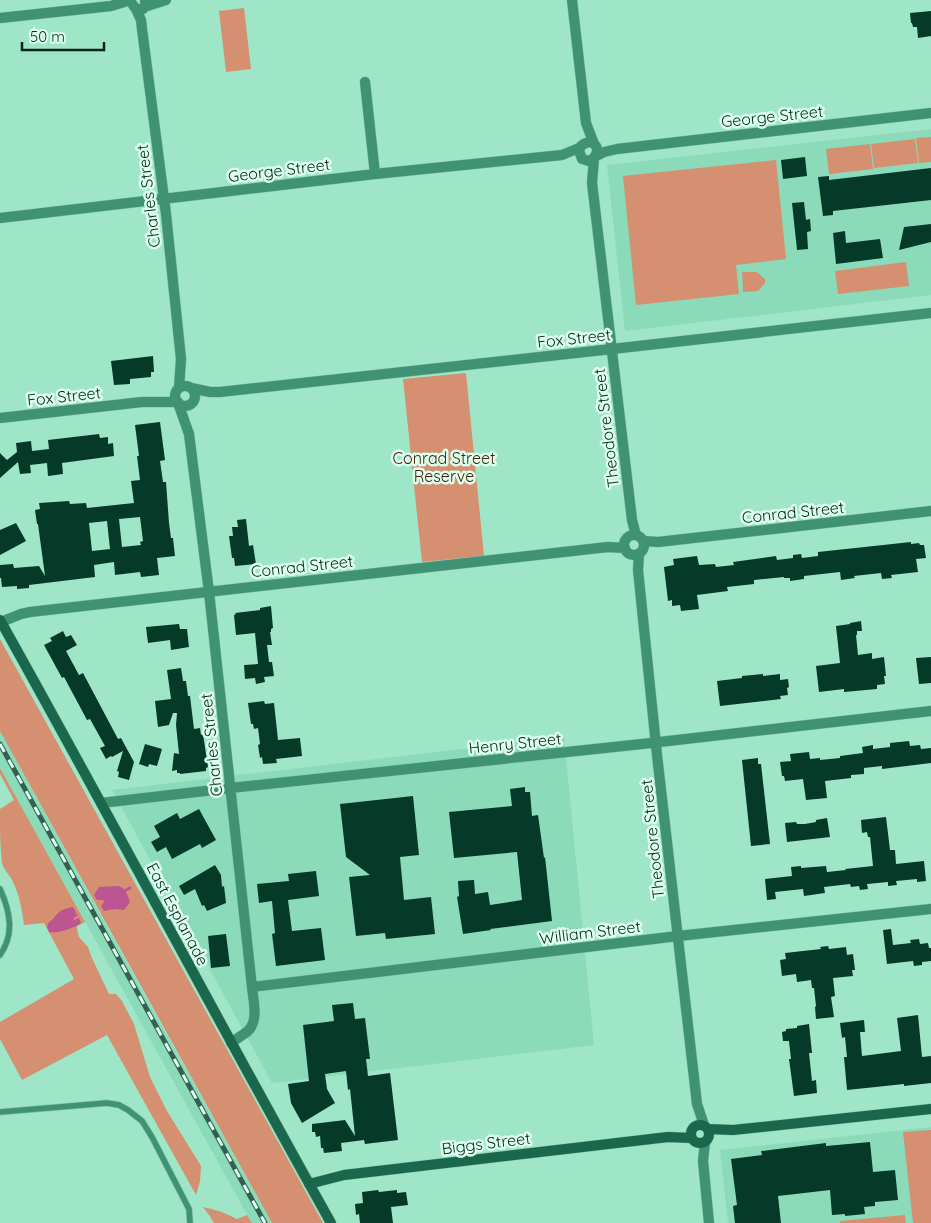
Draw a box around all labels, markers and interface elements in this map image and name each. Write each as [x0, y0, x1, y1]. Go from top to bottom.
scale bar [22, 20, 105, 52]
text: 50 m [30, 27, 65, 46]
street label: George Street [720, 101, 824, 131]
street label: Charles Street [132, 143, 164, 249]
street label: George Street [227, 154, 331, 186]
street label: Fox Street [536, 324, 612, 352]
street label: Theodore Street [589, 367, 623, 489]
street label: Fox Street [26, 382, 102, 410]
park label: Conrad Street Reserve [393, 448, 495, 486]
street label: Conrad Street [741, 497, 845, 527]
street label: Conrad Street [250, 551, 354, 581]
street label: Charles Street [196, 692, 226, 798]
street label: Henry Street [468, 728, 562, 758]
street label: Theodore Street [636, 778, 668, 900]
street label: East Esplanade [143, 859, 213, 969]
street label: William Street [538, 916, 642, 948]
street label: Biggs Street [440, 1128, 532, 1158]

